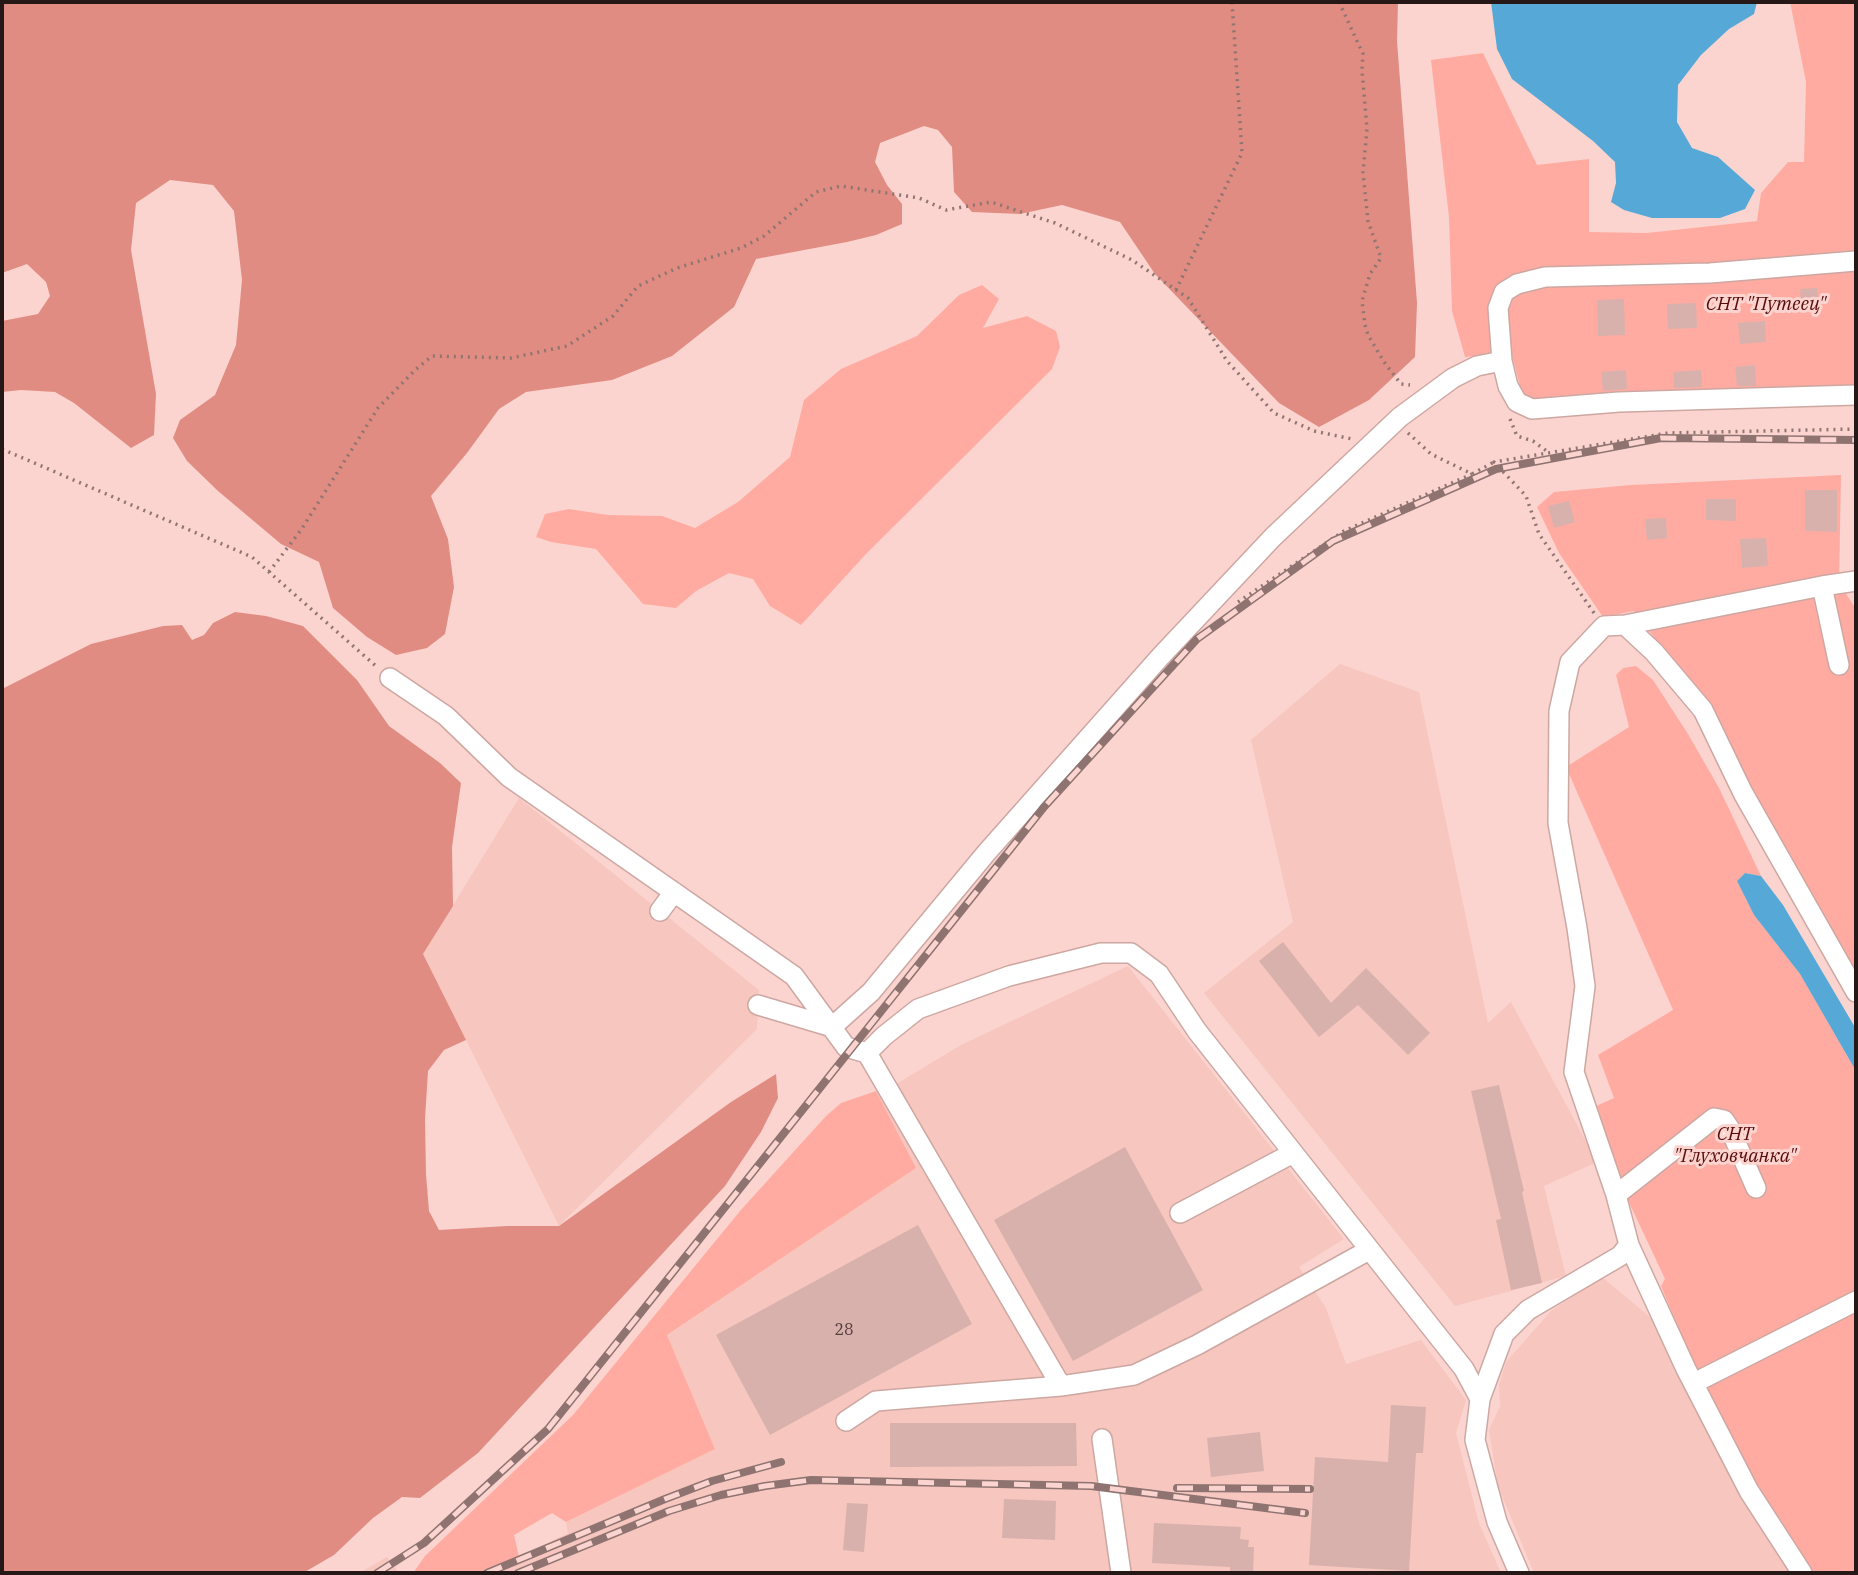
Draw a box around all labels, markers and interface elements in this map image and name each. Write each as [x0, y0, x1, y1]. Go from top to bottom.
park label: СНТ "Путеец" [1706, 294, 1826, 316]
park label: СНТ "Глуховчанка" [1674, 1124, 1796, 1168]
house number: 28 [834, 1320, 854, 1340]

